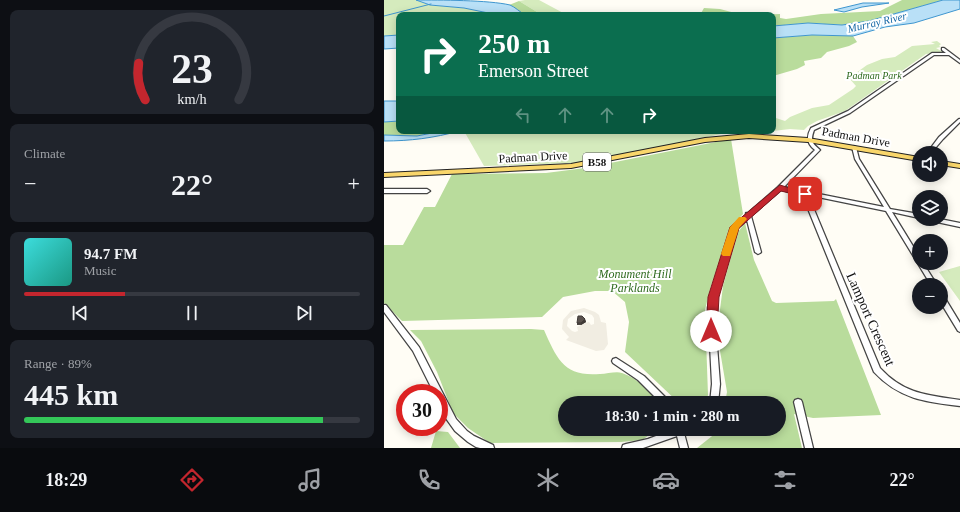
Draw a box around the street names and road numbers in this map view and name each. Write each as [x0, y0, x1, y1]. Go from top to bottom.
street label: Padman Drive [821, 124, 891, 150]
street label: Padman Drive [498, 148, 568, 166]
road number: B58 [583, 153, 611, 171]
street label: Lamport Crescent [843, 270, 898, 368]

